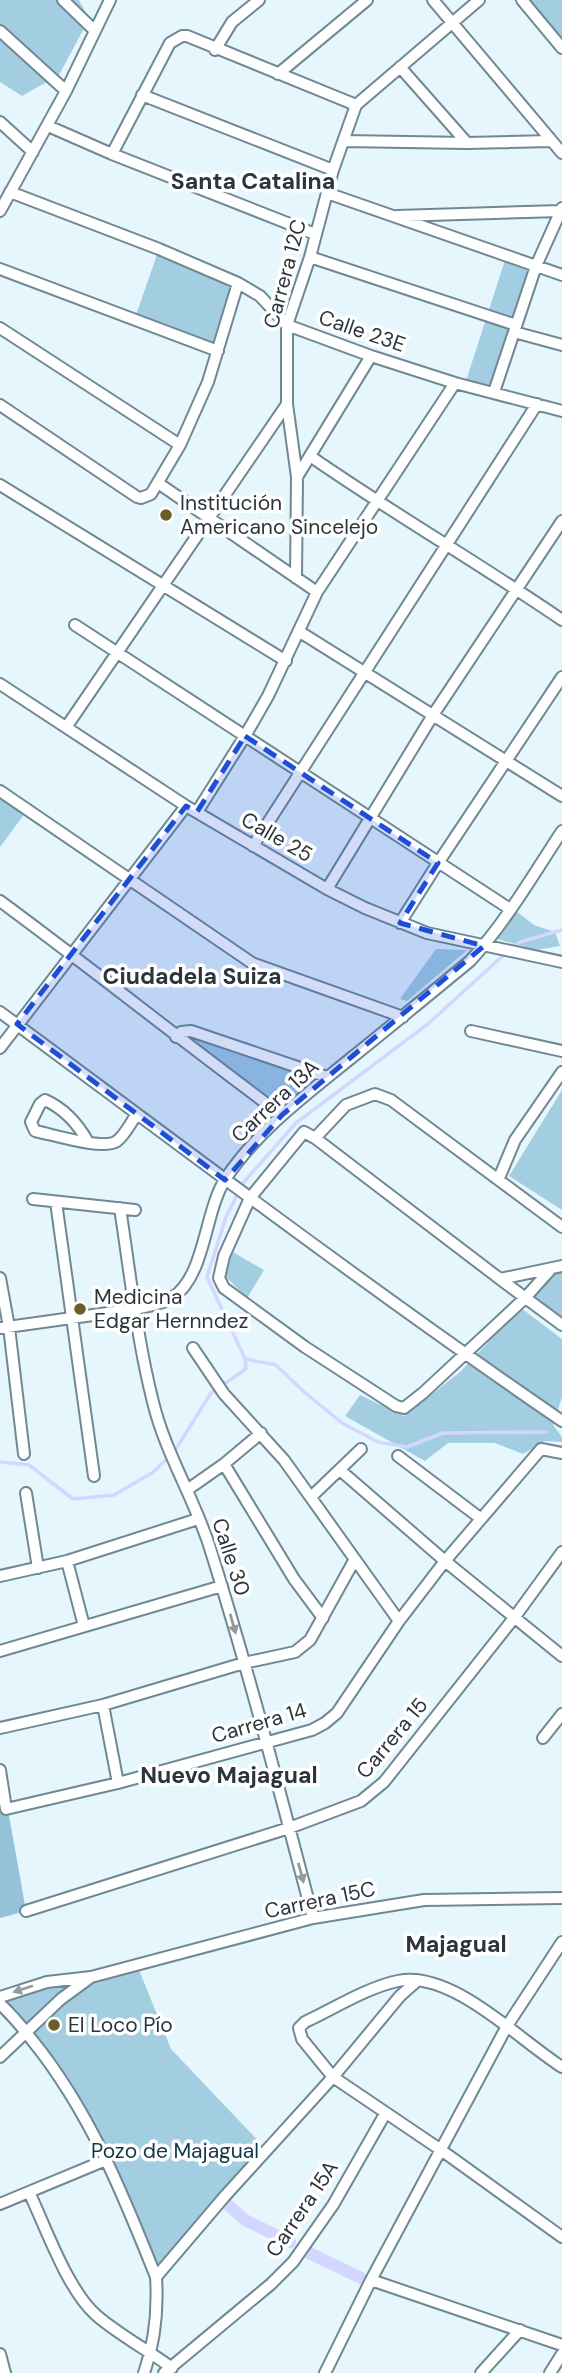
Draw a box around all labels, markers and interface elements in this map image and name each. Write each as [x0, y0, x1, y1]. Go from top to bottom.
district label: Santa Catalina [171, 166, 335, 196]
street label: Carrera 12C [257, 216, 313, 332]
street label: Calle 23E [315, 303, 409, 359]
place label: Institución Americano Sincelejo [180, 489, 378, 541]
marker: Institución Americano Sincelejo [158, 507, 174, 523]
street label: Calle 25 [236, 805, 318, 869]
district label: Ciudadela Suiza [102, 961, 282, 991]
street label: Carrera 13A [225, 1053, 325, 1149]
place label: Medicina Edgar Hernndez [94, 1283, 248, 1335]
marker: Medicina Edgar Hernndez [72, 1301, 88, 1317]
street label: Calle 30 [205, 1515, 257, 1599]
one-way arrow [228, 1614, 238, 1635]
street label: Carrera 15 [350, 1692, 434, 1784]
street label: Carrera 14 [208, 1696, 310, 1750]
district label: Nuevo Majagual [140, 1760, 318, 1790]
one-way arrow [296, 1862, 307, 1884]
street label: Carrera 15C [262, 1875, 378, 1925]
district label: Majagual [405, 1929, 507, 1959]
one-way arrow [13, 1985, 34, 1995]
place label: El Loco Pío [68, 2011, 173, 2039]
marker: El Loco Pío [46, 2017, 62, 2033]
park label: Pozo de Majagual [91, 2137, 259, 2165]
street label: Carrera 15A [259, 2155, 345, 2263]

